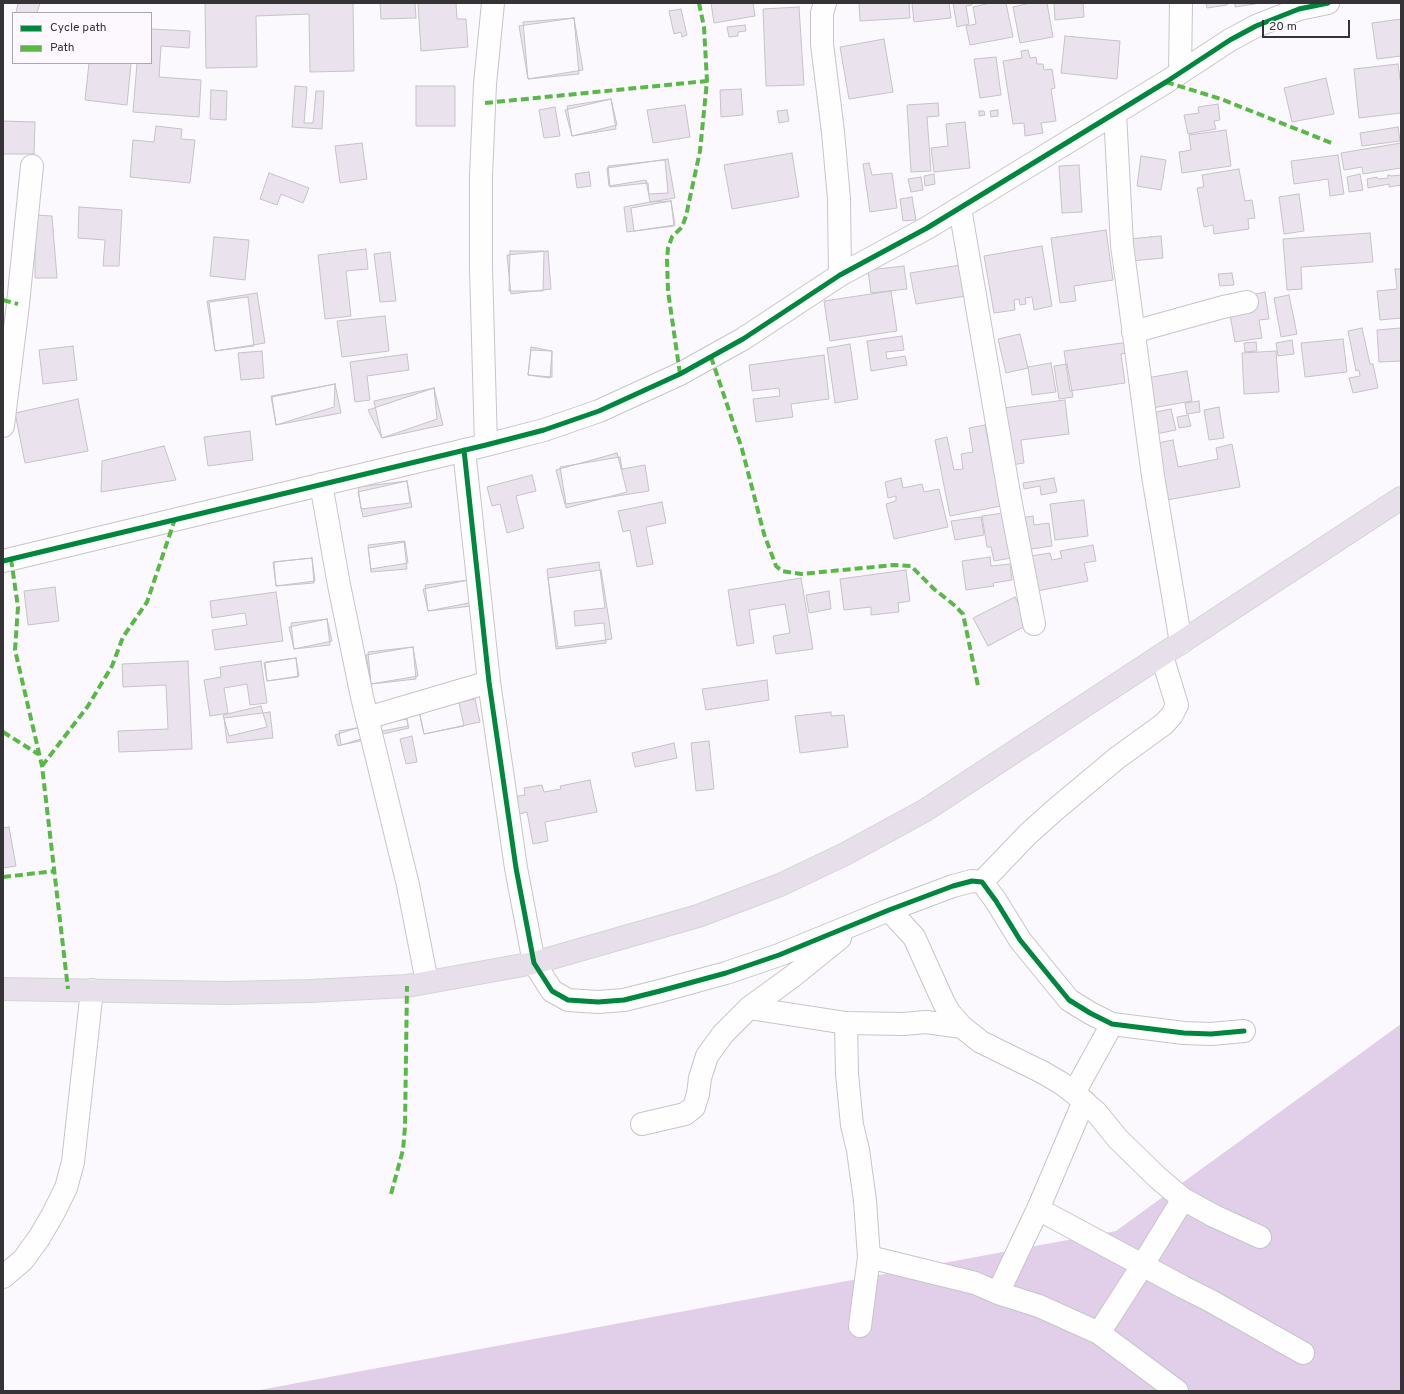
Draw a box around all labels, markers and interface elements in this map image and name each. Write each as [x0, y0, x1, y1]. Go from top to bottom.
legend [12, 12, 152, 64]
scale bar [1264, 12, 1352, 38]
text: 20 m [1269, 19, 1297, 35]
text: Cycle path [50, 20, 107, 36]
text: Path [50, 40, 75, 56]

